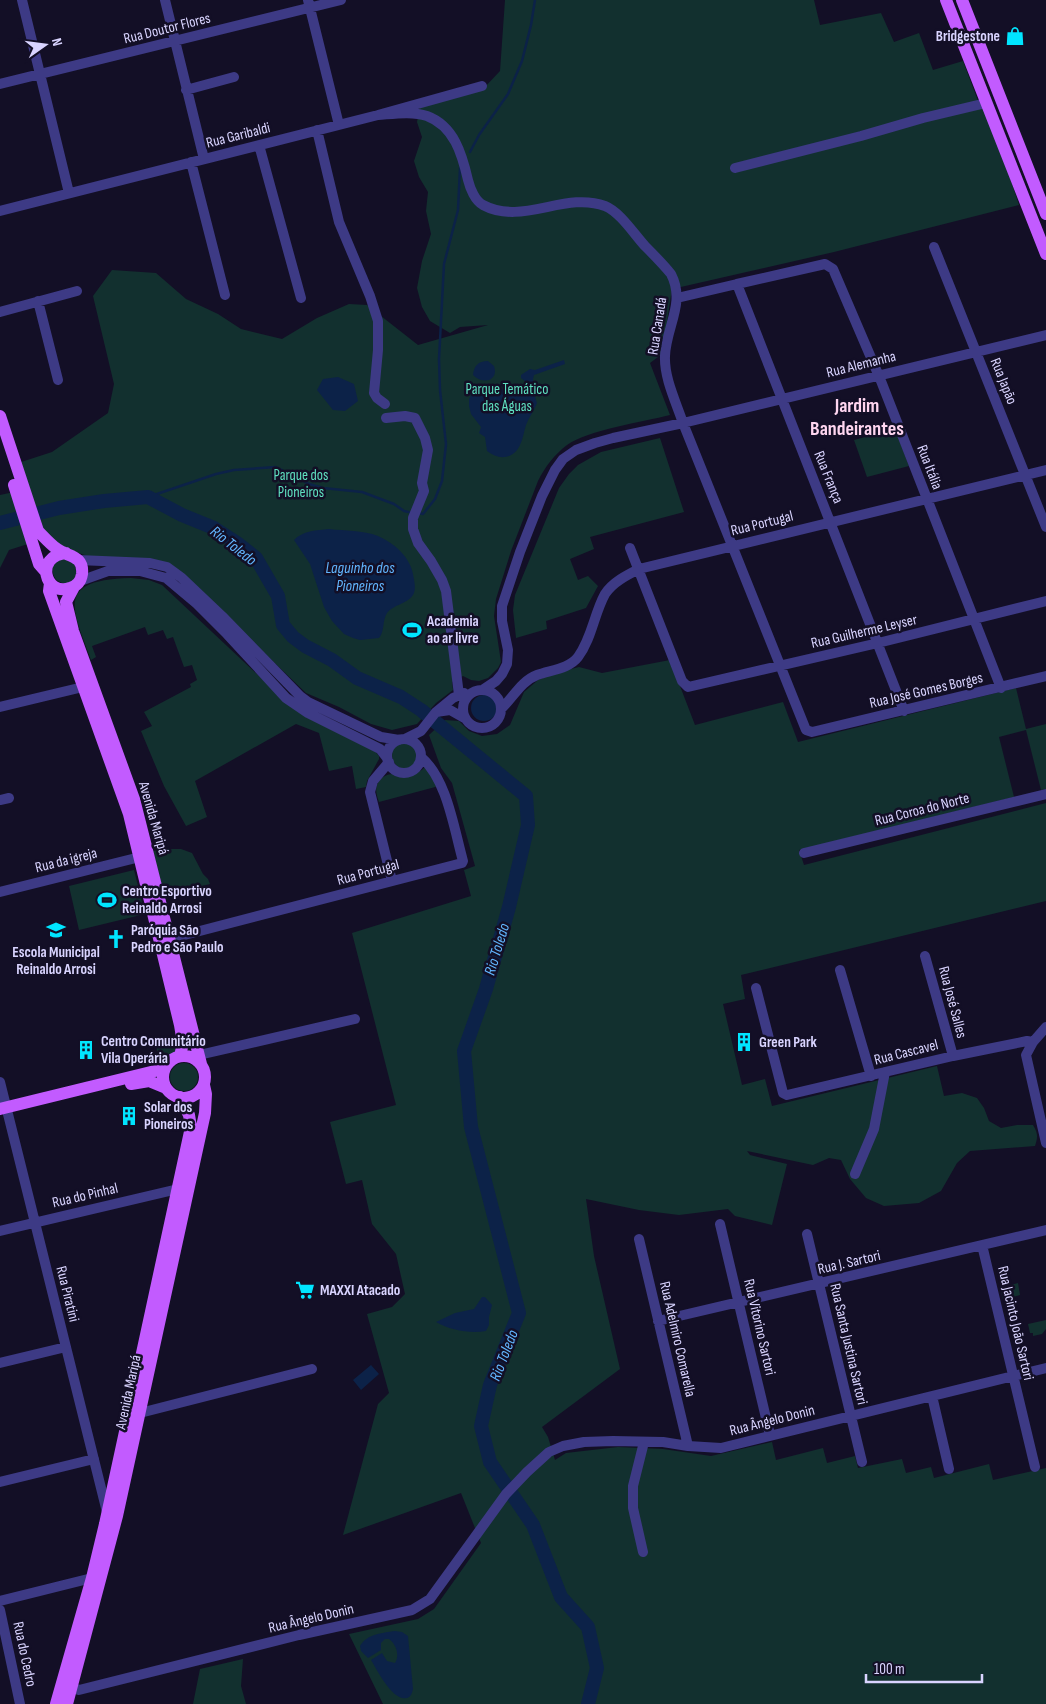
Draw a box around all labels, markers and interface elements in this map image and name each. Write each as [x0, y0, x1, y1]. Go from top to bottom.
street label: Rua Doutor Flores [122, 9, 213, 48]
north arrow [20, 20, 70, 70]
shop icon: Bridgestone [1004, 25, 1026, 47]
place label: Bridgestone [936, 27, 1000, 46]
text: N [48, 36, 66, 48]
street label: Rua Garibaldi [204, 118, 272, 153]
street label: Rua Canadá [644, 296, 671, 356]
street label: Rua Alemanha [824, 347, 898, 382]
street label: Rua Japão [986, 355, 1021, 407]
park label: Parque Temático das Águas [466, 380, 548, 416]
district label: Jardim Bandeirantes [810, 394, 904, 441]
street label: Rua Itália [912, 442, 947, 492]
street label: Rua França [809, 448, 848, 506]
park label: Parque dos Pioneiros [274, 466, 328, 502]
street label: Rua Portugal [729, 507, 795, 540]
water label: Rio Toledo [206, 522, 260, 570]
water label: Laguinho dos Pioneiros [325, 559, 395, 596]
street label: Rua Guilherme Leyser [809, 610, 920, 653]
place label: Academia ao ar livre [426, 612, 479, 648]
sports icon: Academia ao ar livre [401, 619, 423, 641]
street label: Rua José Gomes Borges [868, 668, 985, 713]
street label: Avenida Maripá [134, 778, 173, 857]
street label: Rua Coroa do Norte [873, 789, 971, 830]
street label: Rua da igreja [33, 844, 99, 877]
street label: Rua Portugal [335, 855, 401, 890]
place label: Centro Esportivo Reinaldo Arrosi [122, 882, 212, 918]
sports icon: Centro Esportivo Reinaldo Arrosi [96, 889, 118, 911]
school or university icon: Escola Municipal Reinaldo Arrosi [45, 919, 67, 941]
place label: Paróquia São Pedro e São Paulo [131, 921, 224, 957]
water label: Rio Toledo [481, 921, 514, 978]
church icon: Paróquia São Pedro e São Paulo [105, 928, 127, 950]
place label: Escola Municipal Reinaldo Arrosi [12, 943, 100, 979]
street label: Rua José Salles [934, 964, 971, 1040]
building icon: Green Park [733, 1031, 755, 1053]
place label: Centro Comunitário Vila Operária [101, 1032, 206, 1068]
place label: Green Park [759, 1033, 818, 1052]
street label: Rua Cascavel [872, 1035, 940, 1070]
building icon: Centro Comunitário Vila Operária [75, 1039, 97, 1061]
place label: Solar dos Pioneiros [144, 1098, 194, 1134]
building icon: Solar dos Pioneiros [118, 1105, 140, 1127]
street label: Rua do Pinhal [50, 1179, 120, 1212]
street label: Rua J. Sartori [816, 1246, 883, 1279]
street label: Rua Piratini [51, 1264, 84, 1324]
street label: Rua Jacinto João Sartori [993, 1264, 1038, 1382]
street label: Rua Vitorino Sartori [739, 1277, 780, 1377]
supermarket icon: MAXXI Atacado [294, 1279, 316, 1301]
street label: Rua Adelmiro Comarella [655, 1280, 700, 1399]
place label: MAXXI Atacado [320, 1281, 400, 1300]
street label: Rua Santa Justina Sartori [825, 1282, 872, 1407]
water label: Rio Toledo [486, 1327, 523, 1384]
street label: Avenida Maripá [111, 1353, 146, 1432]
street label: Rua Ângelo Donin [728, 1401, 817, 1440]
street label: Rua Ângelo Donin [267, 1599, 356, 1638]
street label: Rua do Cedro [8, 1620, 41, 1688]
scale bar [866, 1652, 982, 1684]
text: 100 m [874, 1660, 905, 1679]

